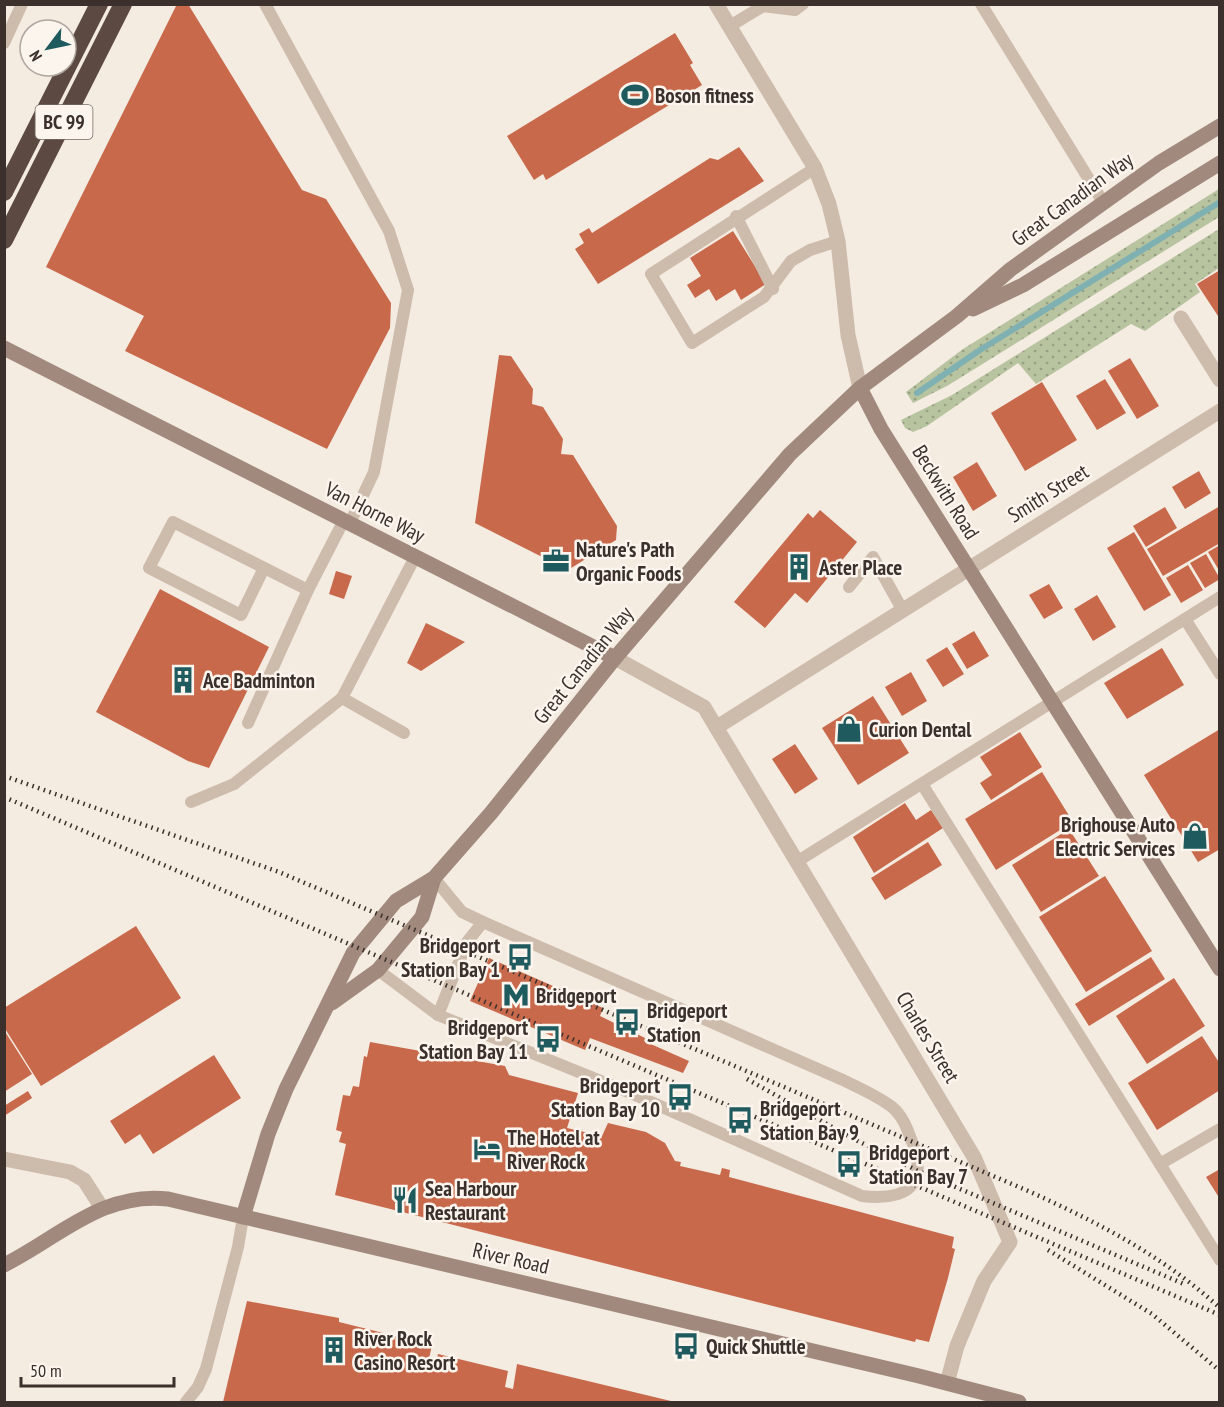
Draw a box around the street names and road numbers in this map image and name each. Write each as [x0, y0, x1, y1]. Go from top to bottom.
road number: BC 99 [36, 105, 92, 139]
street label: Great Canadian Way [1006, 146, 1138, 252]
street label: Beckwith Road [906, 440, 986, 544]
street label: Smith Street [1003, 458, 1094, 528]
street label: Van Horne Way [320, 475, 430, 549]
street label: Great Canadian Way [527, 601, 639, 729]
street label: Charles Street [890, 986, 966, 1088]
street label: River Road [470, 1236, 552, 1280]

